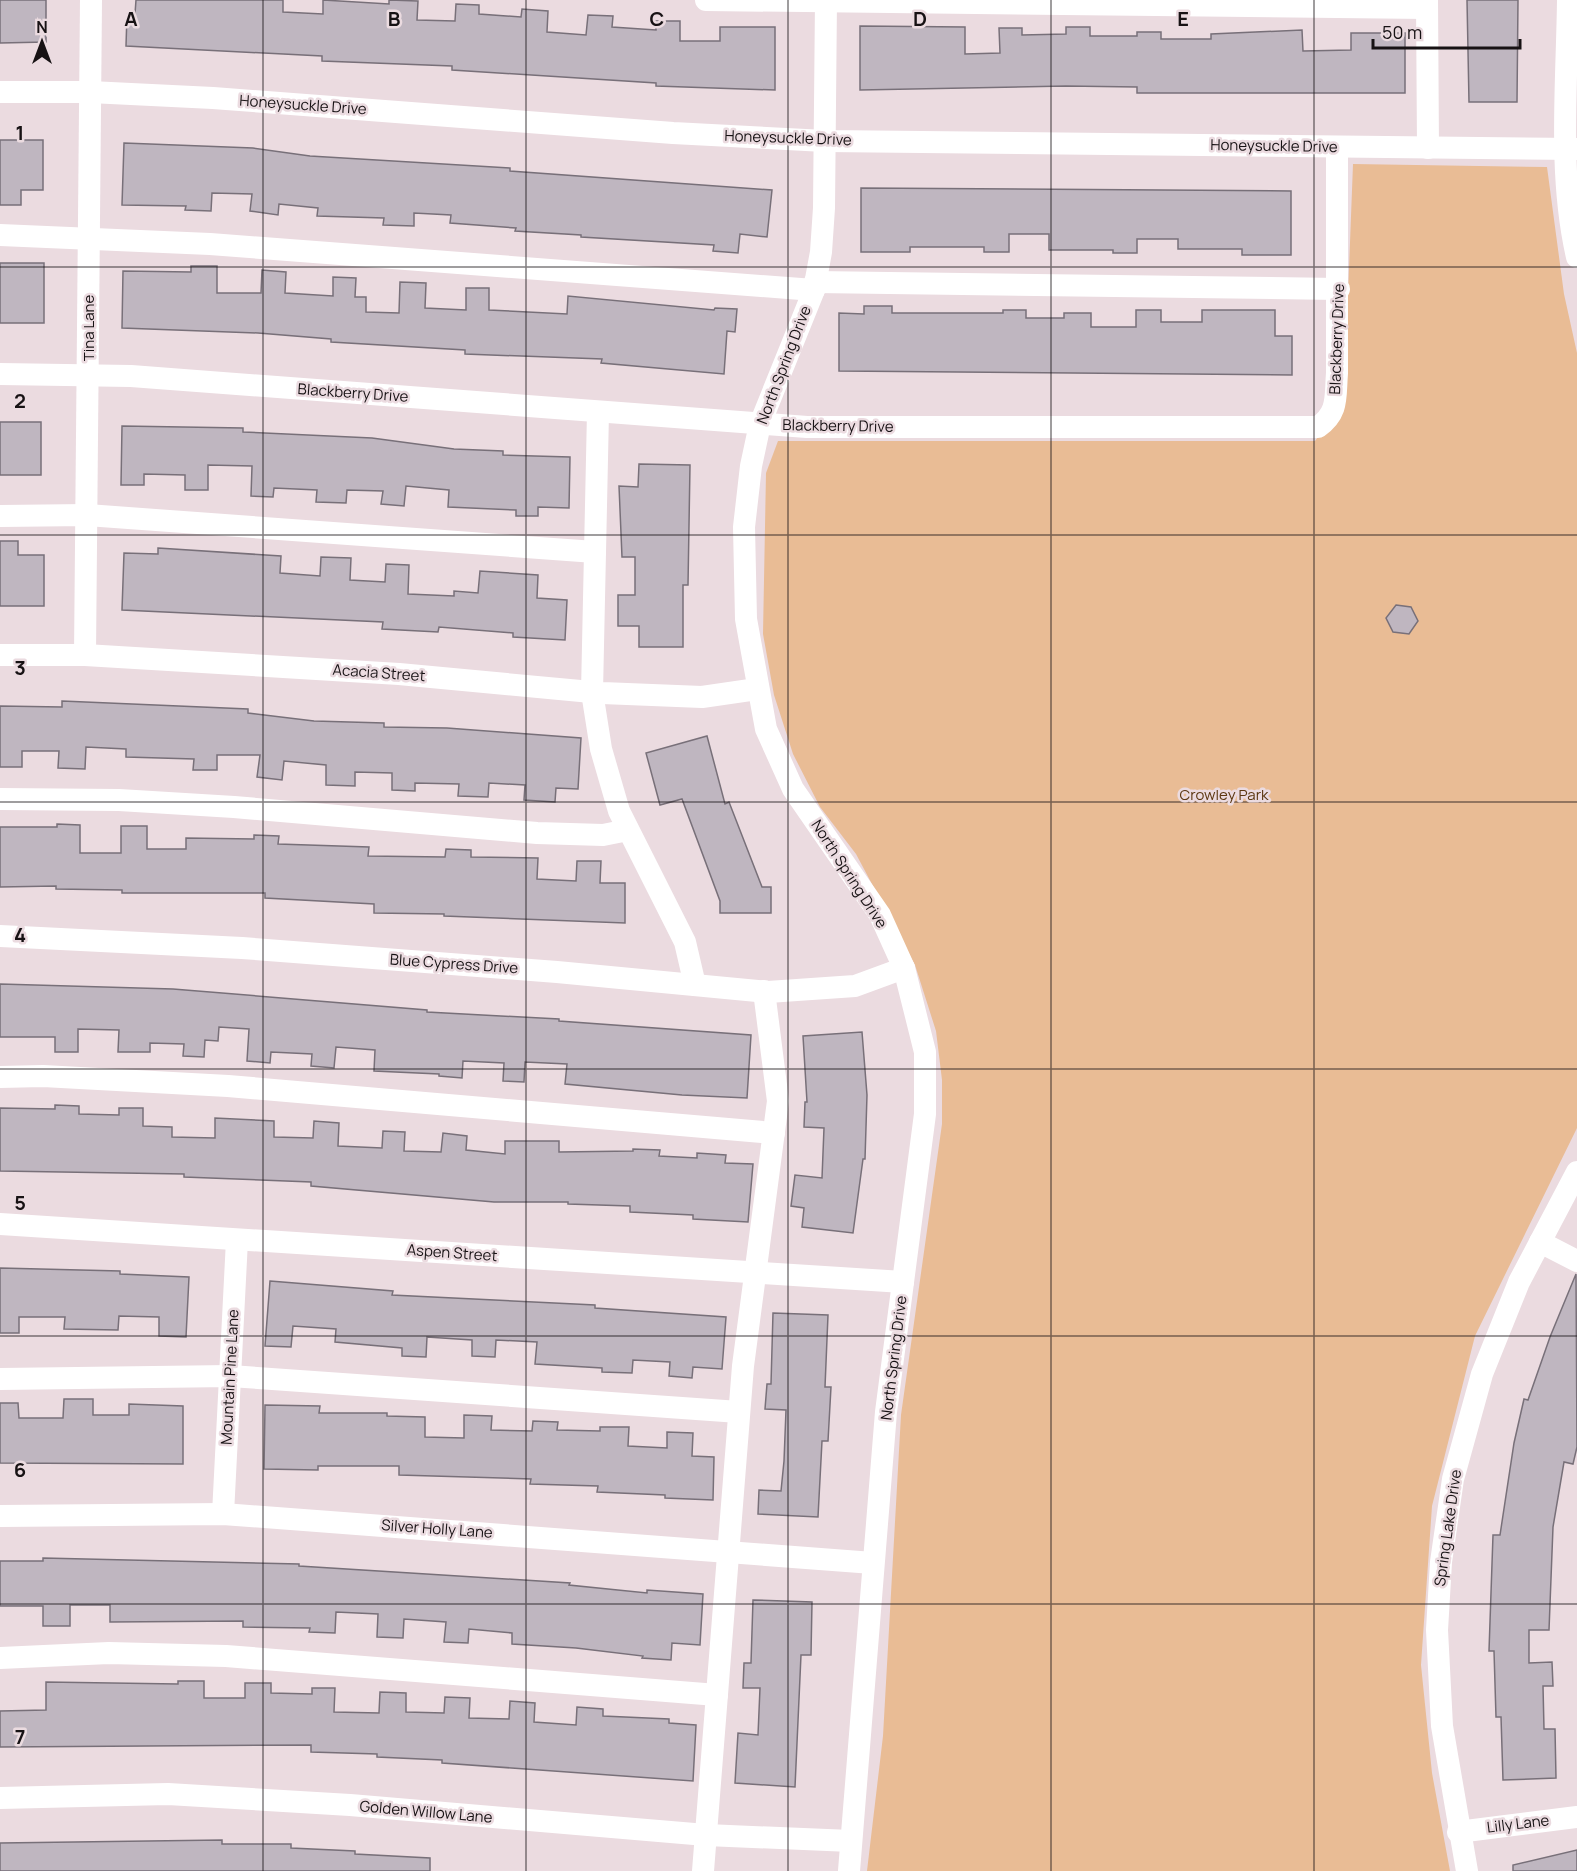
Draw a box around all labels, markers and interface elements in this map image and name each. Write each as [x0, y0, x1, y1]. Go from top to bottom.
text: A [124, 5, 138, 32]
text: B [388, 5, 401, 32]
text: C [650, 5, 664, 32]
text: D [913, 5, 927, 32]
text: E [1177, 5, 1189, 32]
north arrow [12, 12, 72, 72]
scale bar [1373, 12, 1520, 50]
text: N [36, 16, 48, 38]
text: 50 m [1382, 20, 1422, 44]
street label: Honeysuckle Drive [239, 90, 368, 119]
text: 1 [16, 119, 24, 146]
street label: Honeysuckle Drive [724, 125, 852, 150]
street label: Honeysuckle Drive [1210, 134, 1338, 157]
street label: Blackberry Drive [1324, 283, 1349, 395]
street label: Tina Lane [78, 295, 99, 361]
street label: North Spring Drive [751, 302, 816, 427]
street label: Blackberry Drive [297, 378, 409, 407]
text: 2 [14, 387, 26, 414]
street label: Blackberry Drive [782, 414, 894, 437]
text: 3 [14, 654, 26, 681]
street label: Acacia Street [332, 659, 426, 686]
park label: Crowley Park [1180, 784, 1269, 805]
street label: North Spring Drive [806, 815, 892, 932]
text: 4 [14, 921, 26, 948]
street label: Blue Cypress Drive [389, 949, 519, 978]
text: 5 [14, 1189, 26, 1216]
street label: Aspen Street [406, 1239, 498, 1266]
street label: North Spring Drive [875, 1294, 912, 1421]
street label: Mountain Pine Lane [215, 1308, 244, 1445]
text: 6 [14, 1456, 26, 1483]
street label: Spring Lake Drive [1429, 1468, 1466, 1588]
street label: Silver Holly Lane [381, 1514, 494, 1543]
text: 7 [15, 1723, 25, 1750]
street label: Golden Willow Lane [359, 1795, 494, 1828]
street label: Lilly Lane [1486, 1809, 1551, 1838]

